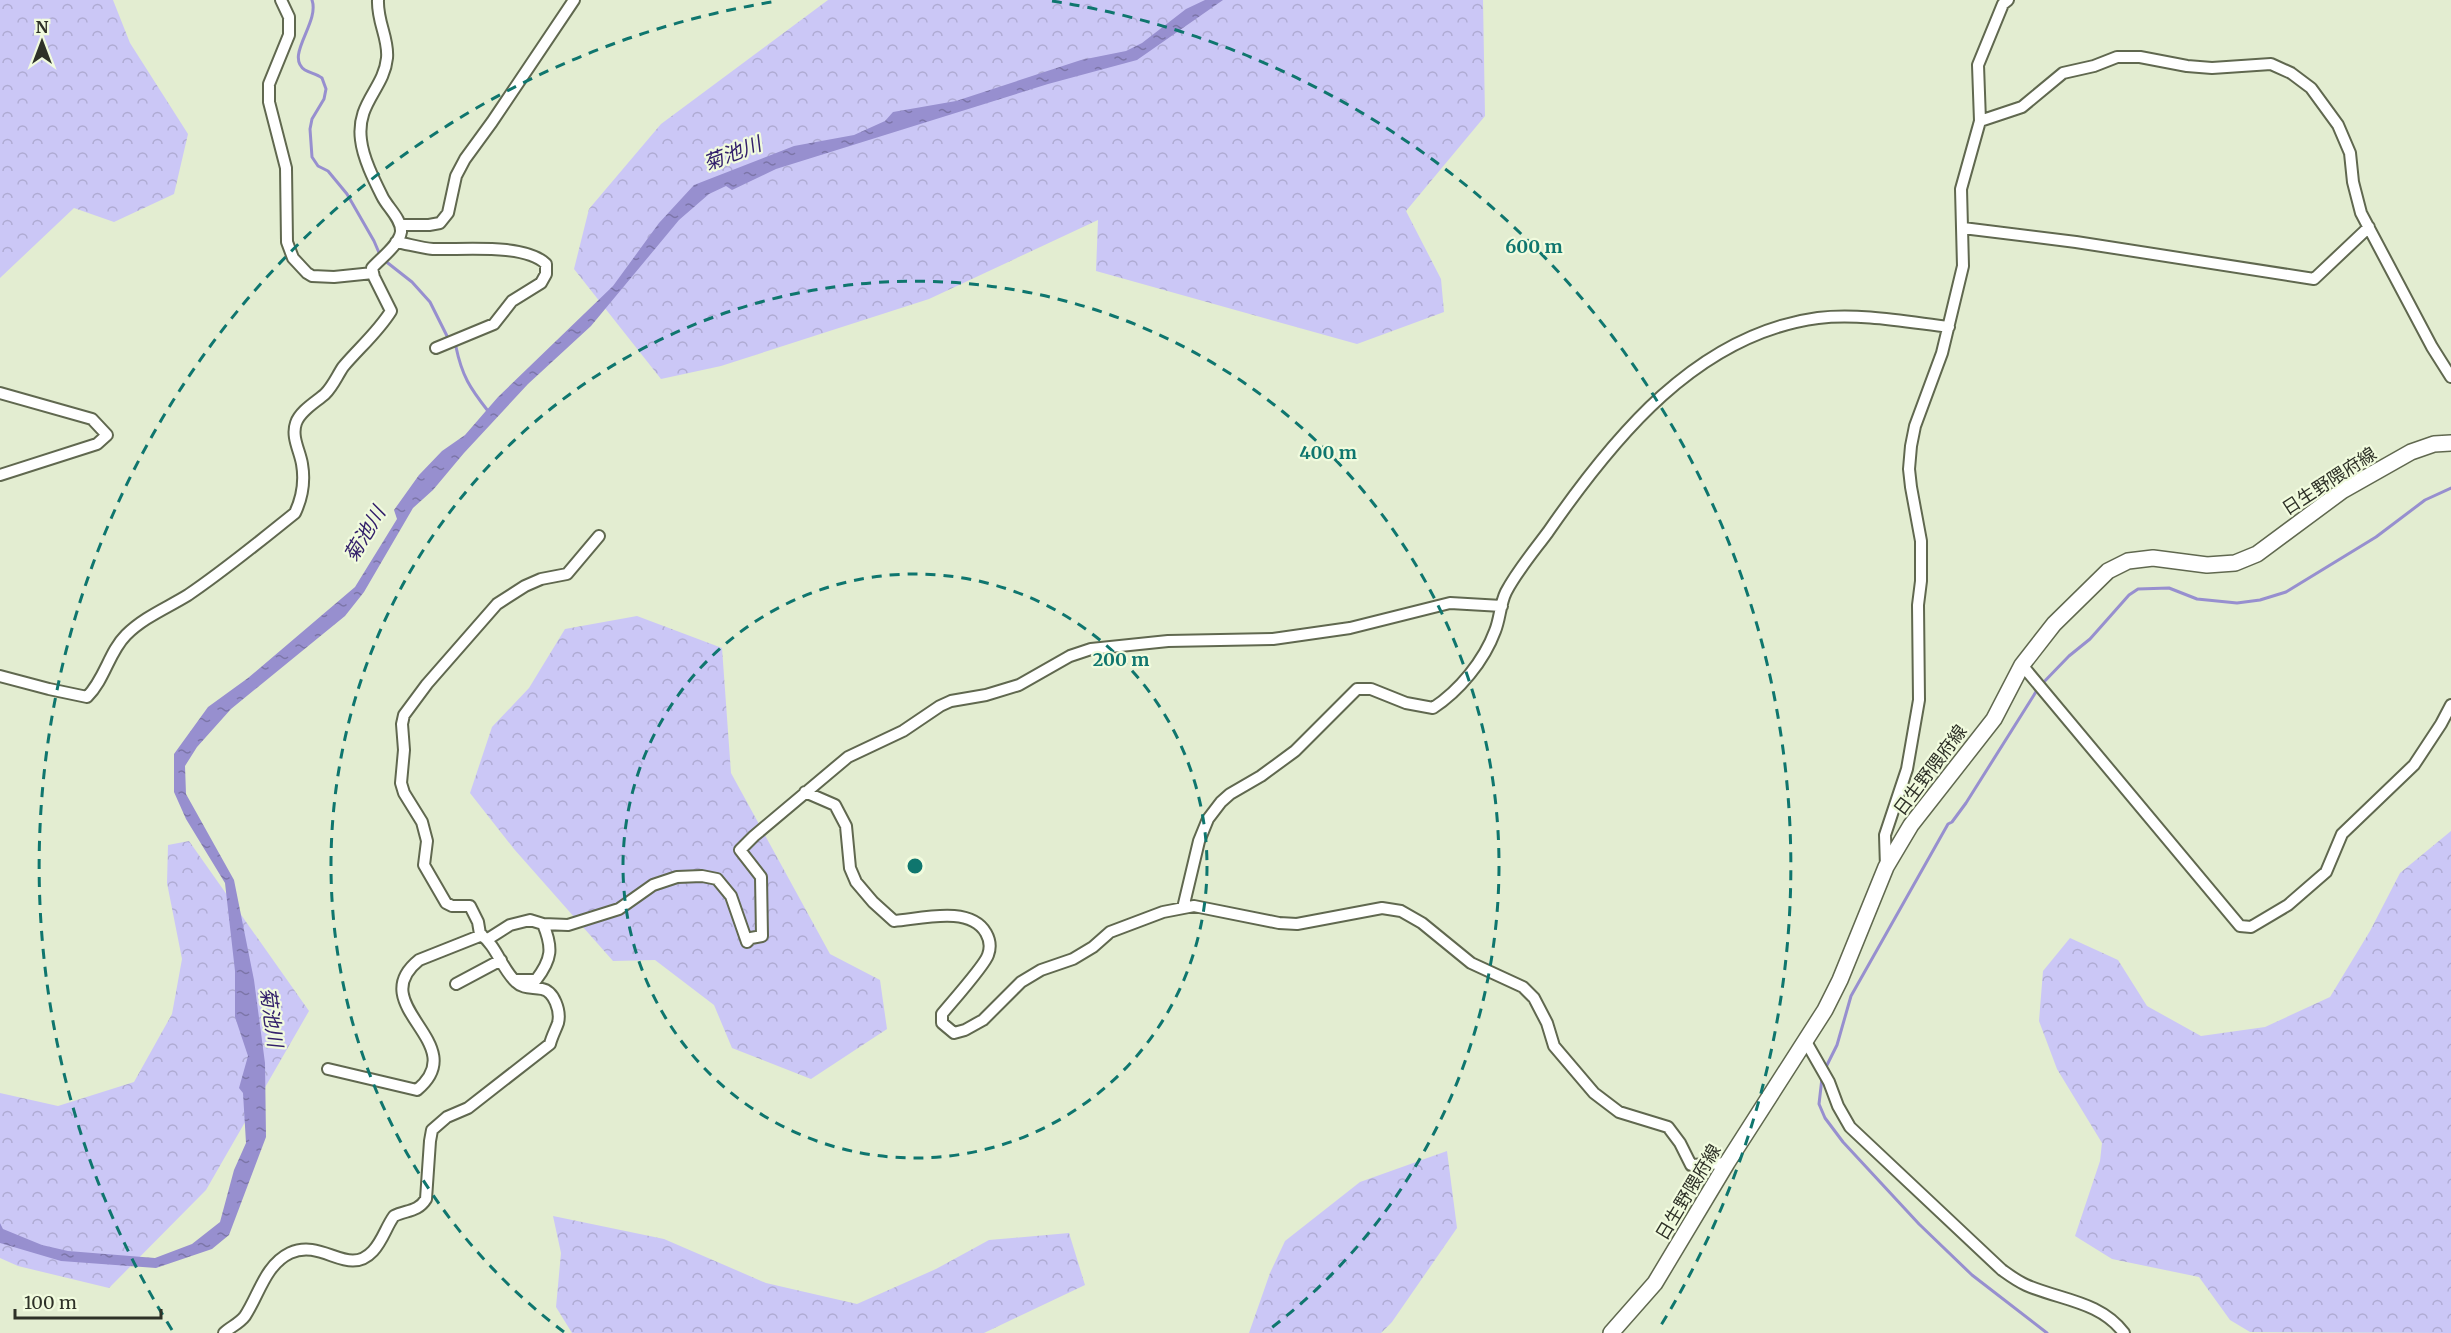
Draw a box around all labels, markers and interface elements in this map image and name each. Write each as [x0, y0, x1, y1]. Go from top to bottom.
north arrow [12, 12, 72, 72]
text: N [36, 17, 49, 37]
water label: 菊池川 [700, 130, 766, 175]
text: 600 m [1505, 235, 1563, 258]
text: 400 m [1299, 441, 1357, 464]
street label: 日生野隈府線 [2277, 442, 2381, 520]
water label: 菊池川 [338, 500, 391, 566]
text: 200 m [1093, 648, 1149, 671]
street label: 日生野隈府線 [1888, 720, 1972, 820]
centre of rings [905, 856, 925, 876]
water label: 菊池川 [255, 986, 289, 1050]
street label: 日生野隈府線 [1650, 1140, 1726, 1244]
scale bar [15, 1282, 160, 1320]
text: 100 m [24, 1291, 77, 1314]

